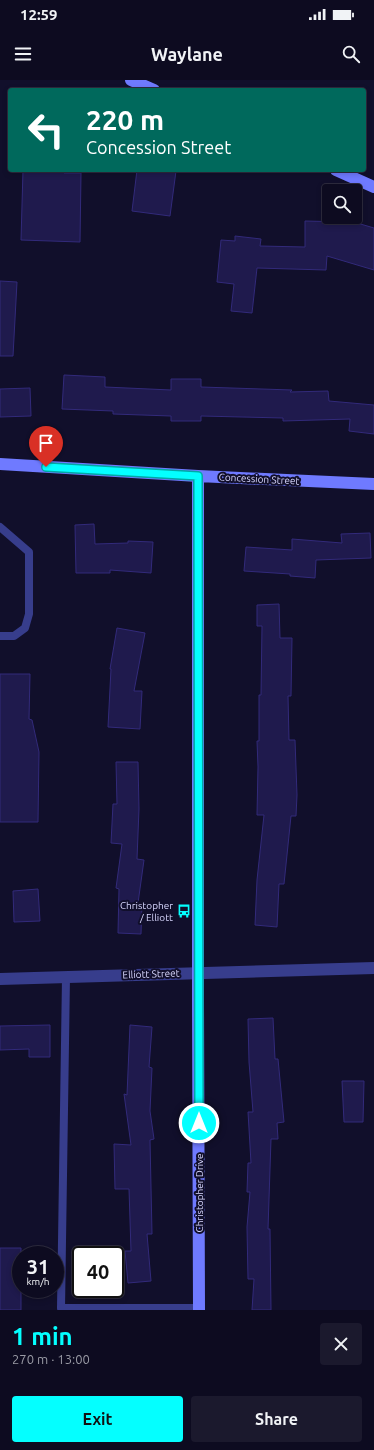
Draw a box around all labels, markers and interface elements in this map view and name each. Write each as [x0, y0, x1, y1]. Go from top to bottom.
text: 12:59 [20, 6, 58, 23]
icon: menu [12, 43, 34, 65]
icon: search [340, 43, 362, 65]
text: Waylane [151, 44, 223, 64]
icon: left [20, 104, 72, 156]
text: 220 m [86, 104, 164, 135]
text: Concession Street [86, 137, 231, 157]
map controls [322, 184, 362, 224]
button: search [322, 184, 362, 224]
pin [29, 426, 63, 467]
icon: arrive [35, 432, 57, 454]
street label: Concession Street [218, 471, 300, 487]
place label: Christopher / Elliott [120, 900, 173, 923]
bus stop icon: Christopher / Elliott [176, 903, 192, 919]
street label: Elliott Street [122, 968, 180, 980]
position arrow [178, 1102, 220, 1144]
street label: Christopher Drive [194, 1154, 205, 1232]
speed limit sign: 40 [72, 1246, 124, 1298]
text: 31 [27, 1255, 49, 1278]
text: km/h [26, 1276, 50, 1287]
text: 1 min [12, 1323, 73, 1350]
button: close [320, 1323, 362, 1365]
text: 270 m · 13:00 [12, 1352, 90, 1366]
button: Exit [12, 1396, 183, 1442]
button: Share [191, 1396, 362, 1442]

